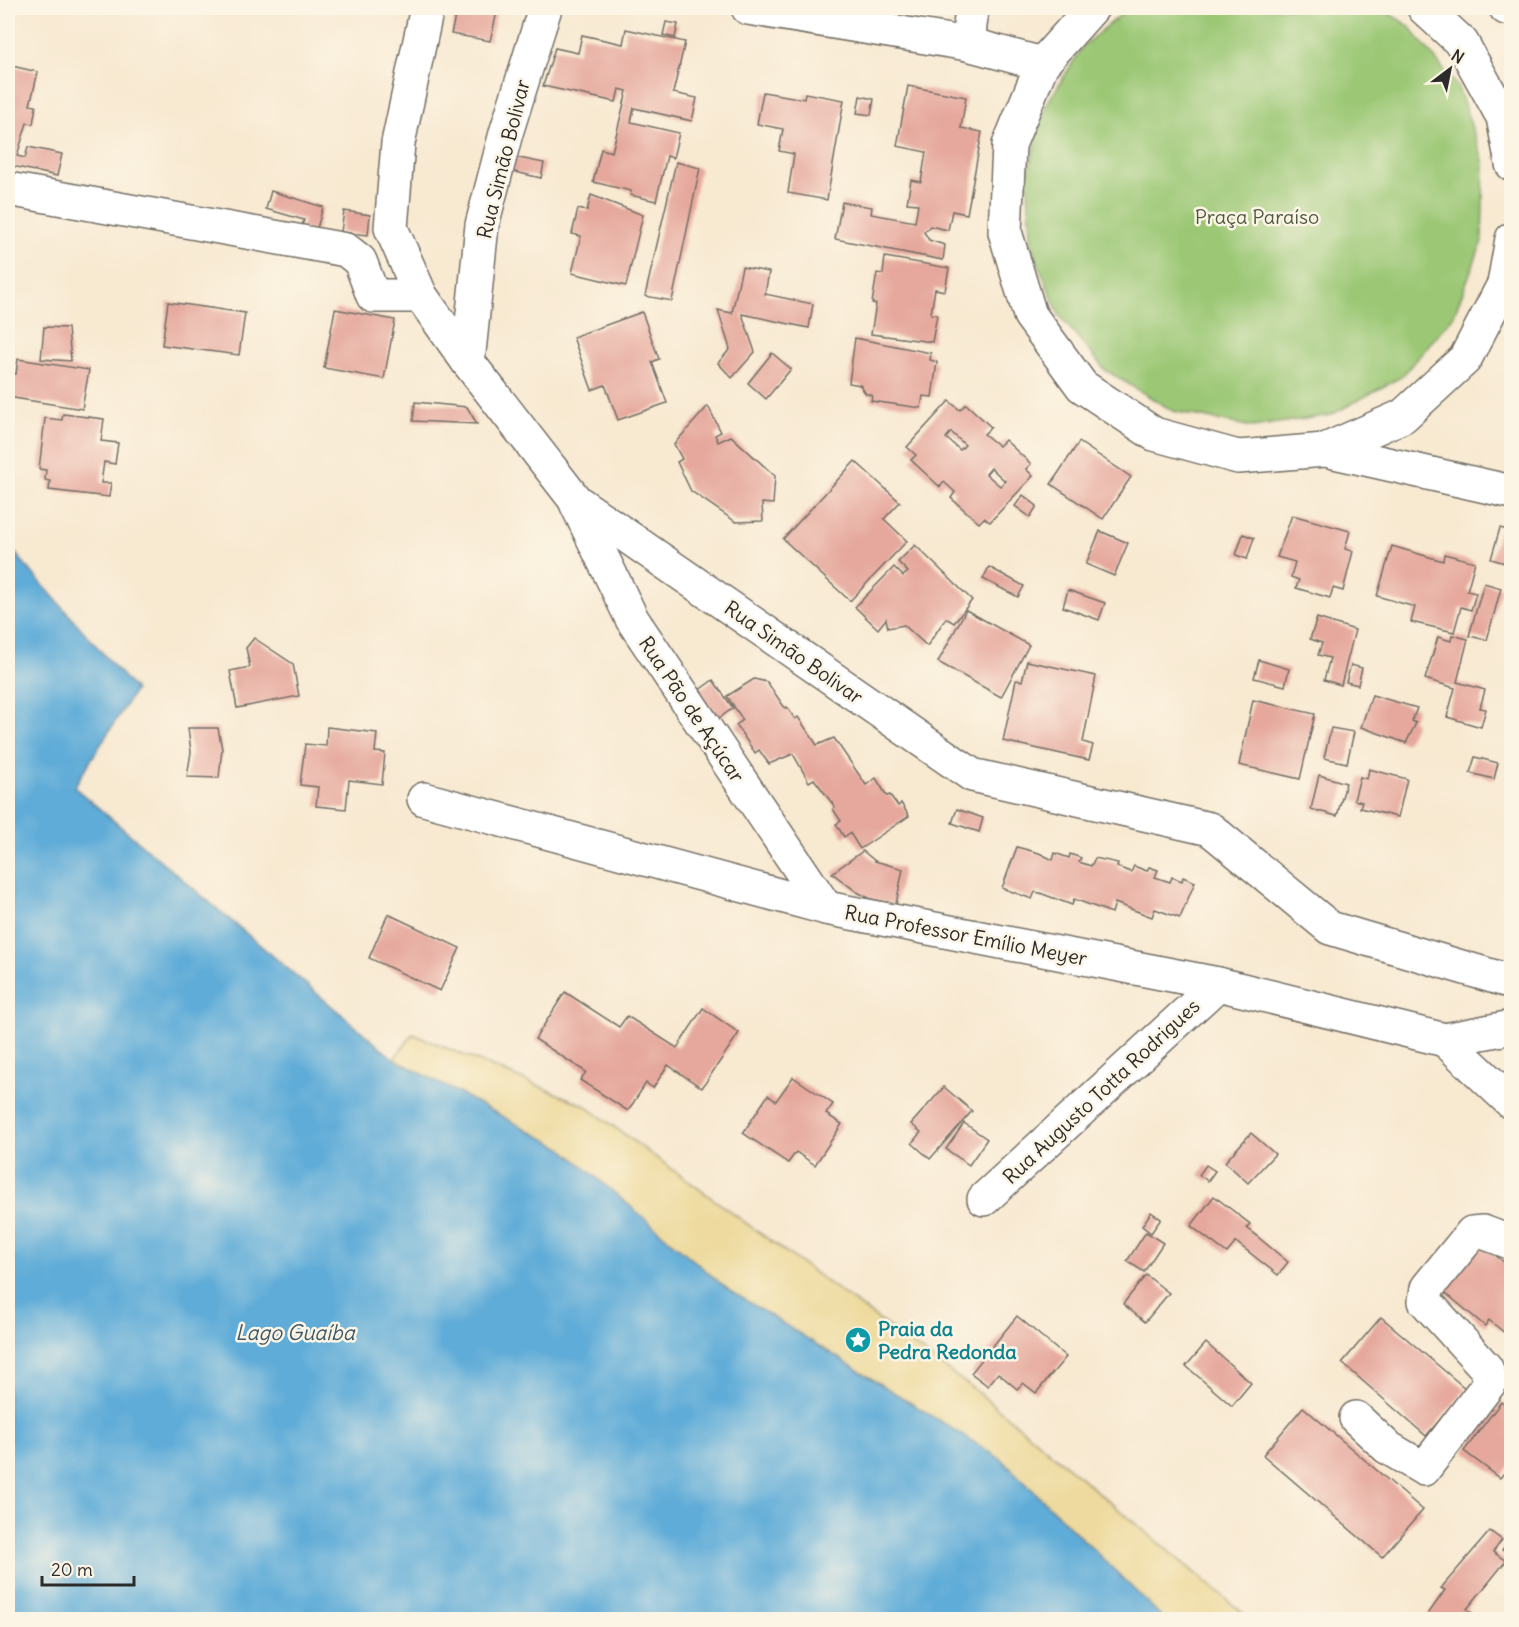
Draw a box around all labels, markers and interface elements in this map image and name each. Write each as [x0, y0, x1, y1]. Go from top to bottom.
north arrow [1420, 39, 1480, 99]
text: N [1448, 45, 1468, 68]
street label: Rua Simão Bolivar [471, 77, 535, 241]
park label: Praça Paraíso [1195, 204, 1319, 229]
street label: Rua Simão Bolivar [720, 595, 868, 709]
street label: Rua Pão de Açúcar [634, 631, 750, 787]
street label: Rua Professor Emílio Meyer [843, 899, 1089, 971]
street label: Rua Augusto Totta Rodrigues [997, 993, 1205, 1189]
place label: Praia da Pedra Redonda [878, 1316, 1017, 1364]
water label: Lago Guaíba [235, 1319, 356, 1346]
place icon: Praia da Pedra Redonda [843, 1325, 873, 1355]
scale bar [42, 1549, 134, 1587]
text: 20 m [51, 1558, 93, 1581]

